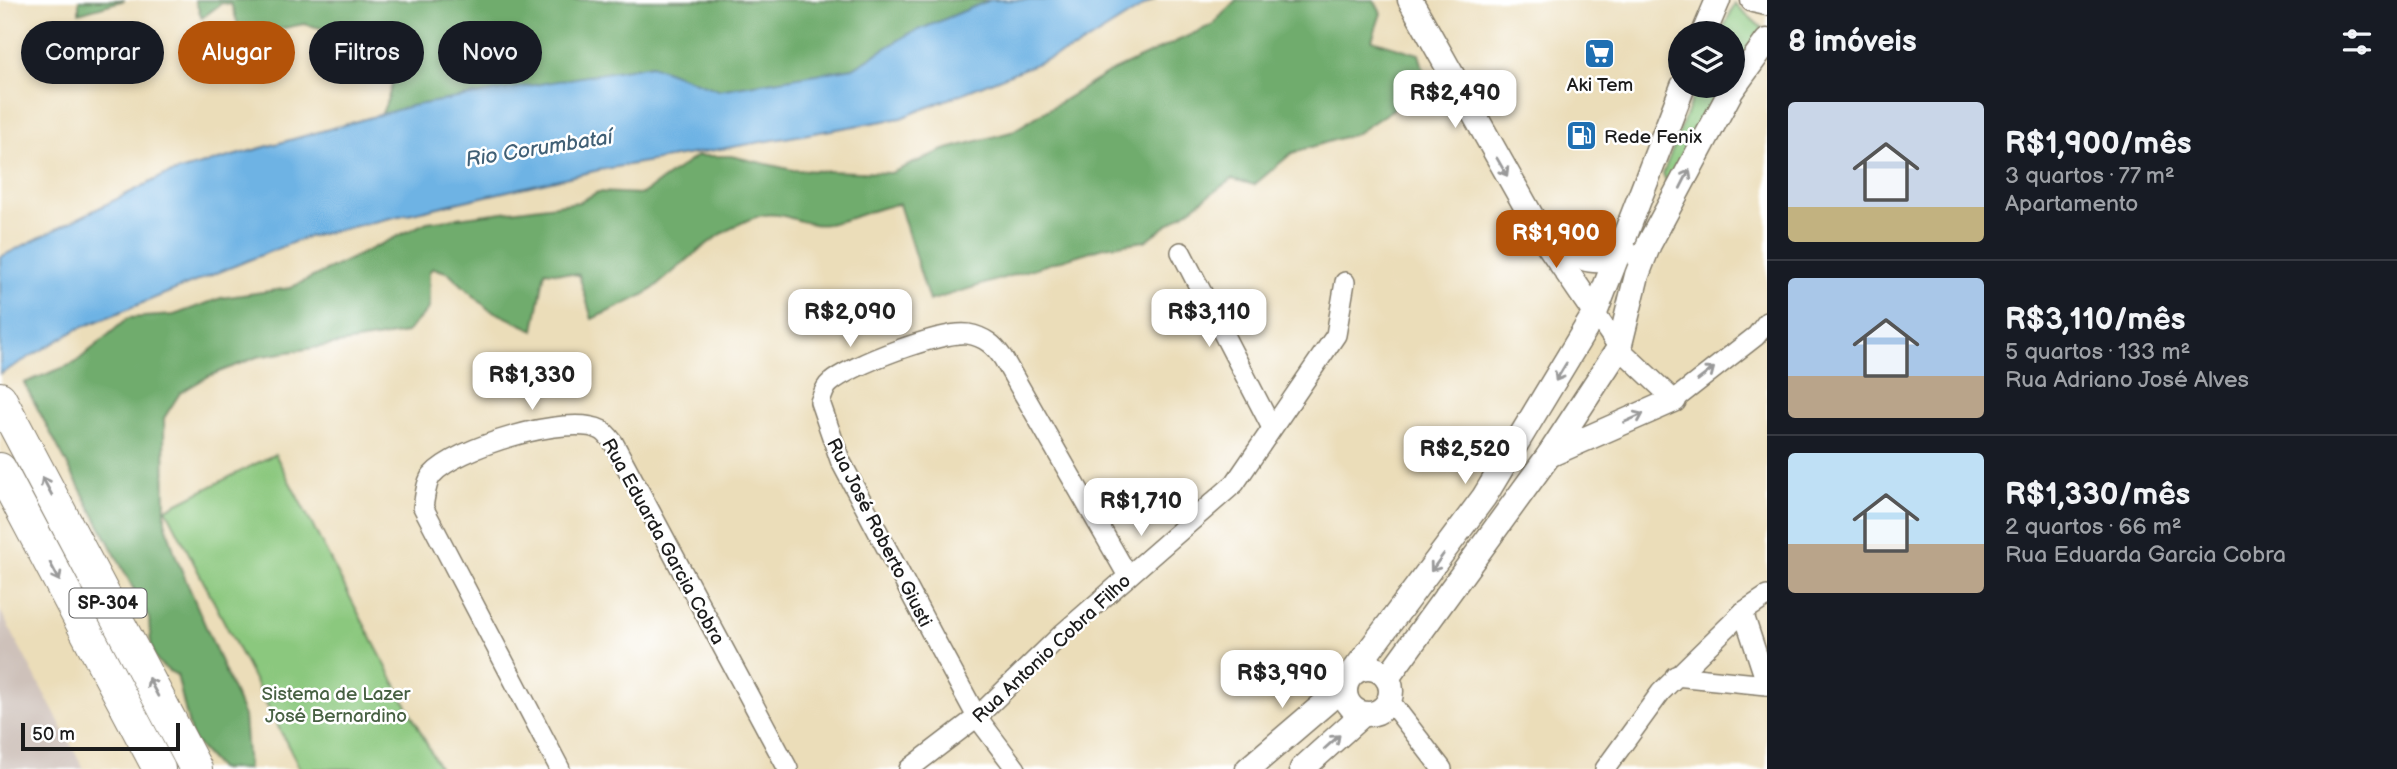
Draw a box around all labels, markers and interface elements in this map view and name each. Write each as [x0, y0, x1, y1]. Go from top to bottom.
chip: Comprar [21, 21, 164, 84]
chip: Alugar [178, 21, 295, 84]
chip: Filtros [309, 21, 424, 84]
chip: Novo [438, 21, 542, 84]
map controls [1668, 21, 1745, 98]
button: layers [1668, 21, 1745, 98]
icon: filters [2338, 23, 2376, 61]
text: 8 imóveis [1788, 24, 1917, 60]
supermarket icon: Aki Tem [1583, 36, 1617, 70]
pin: R$2,490 [1390, 71, 1520, 130]
place label: Aki Tem [1567, 74, 1633, 97]
text: R$2,490 [1409, 79, 1501, 107]
fuel station icon: Rede Fenix [1564, 119, 1598, 153]
water label: Rio Corumbataí [464, 124, 617, 172]
place label: Rede Fenix [1604, 126, 1702, 149]
text: R$1,900/mês [2005, 126, 2192, 162]
icon: home [1844, 130, 1928, 214]
one-way arrow [1495, 156, 1509, 176]
text: 3 quartos · 77 m² [2005, 162, 2175, 190]
one-way arrow [1679, 169, 1693, 190]
text: Apartamento [2005, 190, 2138, 218]
pin: R$1,900 [1491, 210, 1621, 270]
text: R$1,900 [1512, 219, 1600, 247]
pin: R$2,090 [785, 290, 915, 349]
pin: R$3,110 [1144, 290, 1274, 349]
text: R$2,090 [804, 298, 896, 326]
text: R$3,110 [1167, 298, 1251, 326]
text: R$3,110/mês [2005, 302, 2185, 338]
icon: home [1844, 306, 1928, 390]
text: 5 quartos · 133 m² [2005, 338, 2190, 366]
pin: R$1,330 [467, 352, 597, 412]
text: R$1,330 [489, 361, 575, 389]
one-way arrow [1554, 362, 1568, 382]
text: Rua Adriano José Alves [2005, 366, 2249, 394]
one-way arrow [1697, 367, 1715, 382]
one-way arrow [1623, 410, 1644, 423]
pin: R$2,520 [1400, 426, 1530, 486]
street label: Rua José Roberto Giusti [821, 434, 936, 631]
street label: Rua Eduarda Garcia Cobra [596, 435, 729, 649]
text: R$2,520 [1420, 435, 1510, 463]
one-way arrow [39, 476, 53, 496]
text: R$1,330/mês [2005, 477, 2190, 513]
pin: R$1,710 [1076, 478, 1206, 538]
icon: home [1844, 481, 1928, 565]
text: R$1,710 [1100, 487, 1182, 515]
text: 2 quartos · 66 m² [2005, 513, 2182, 541]
text: Rua Eduarda Garcia Cobra [2005, 541, 2286, 569]
one-way arrow [1430, 553, 1444, 572]
one-way arrow [48, 562, 62, 582]
street label: Rua Antonio Cobra Filho [968, 570, 1136, 728]
road number: SP-304 [70, 588, 146, 618]
pin: R$3,990 [1217, 650, 1347, 710]
text: R$3,990 [1237, 659, 1327, 687]
one-way arrow [145, 677, 159, 698]
park label: Sistema de Lazer José Bernardino [262, 683, 412, 728]
scale bar [21, 720, 180, 752]
text: 50 m [32, 723, 75, 746]
one-way arrow [1323, 733, 1340, 750]

